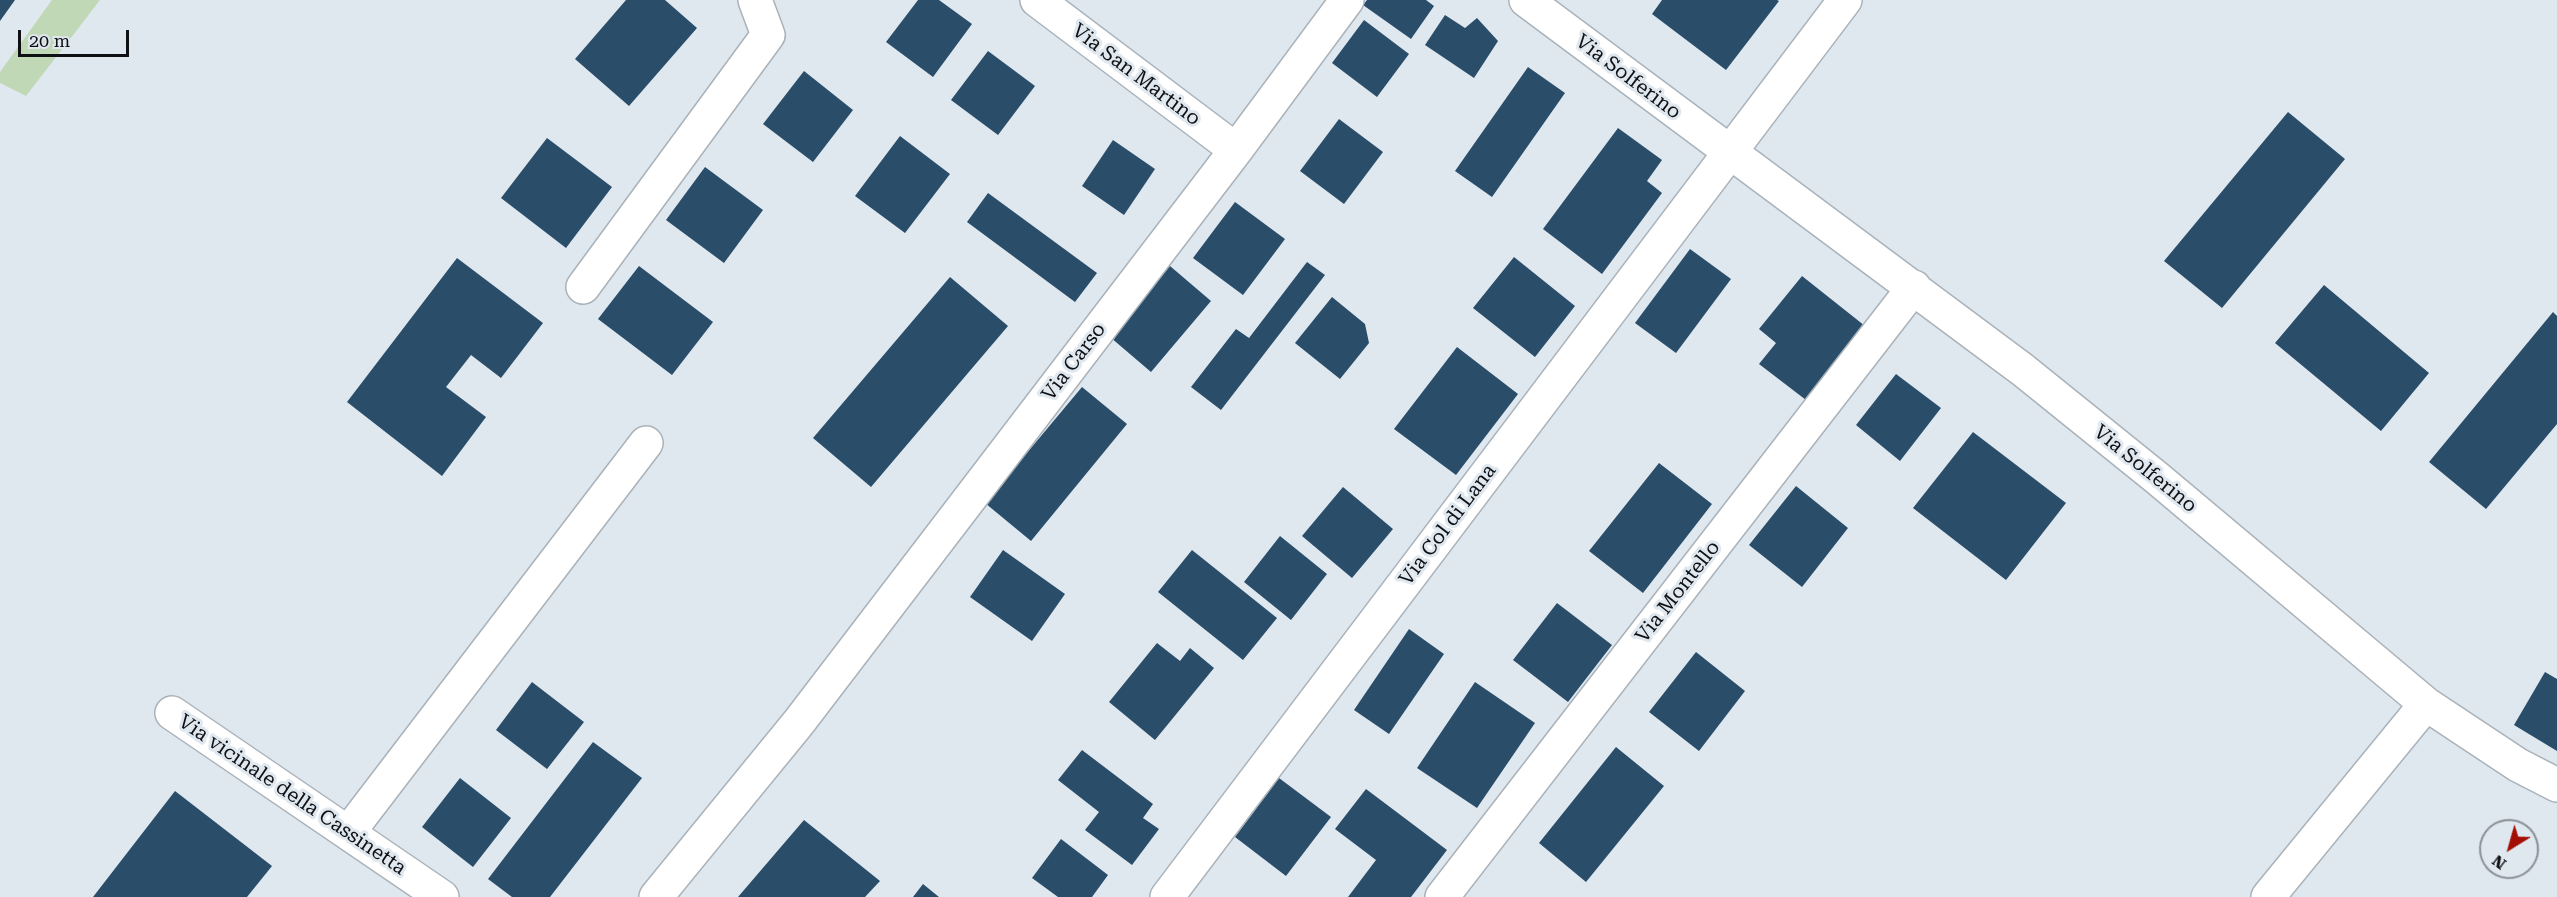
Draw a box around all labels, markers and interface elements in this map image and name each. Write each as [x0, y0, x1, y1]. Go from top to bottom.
scale bar [21, 18, 132, 56]
street label: Via San Martino [1067, 19, 1205, 131]
text: 20 m [29, 30, 70, 51]
street label: Via Solferino [1570, 30, 1686, 124]
street label: Via Carso [1037, 318, 1111, 406]
street label: Via Solferino [2089, 420, 2201, 518]
street label: Via Col di Lana [1395, 460, 1501, 590]
street label: Via Montello [1631, 536, 1725, 648]
street label: Via vicinale della Cassinetta [173, 710, 411, 880]
north arrow [2479, 819, 2539, 879]
text: N [2488, 851, 2510, 873]

